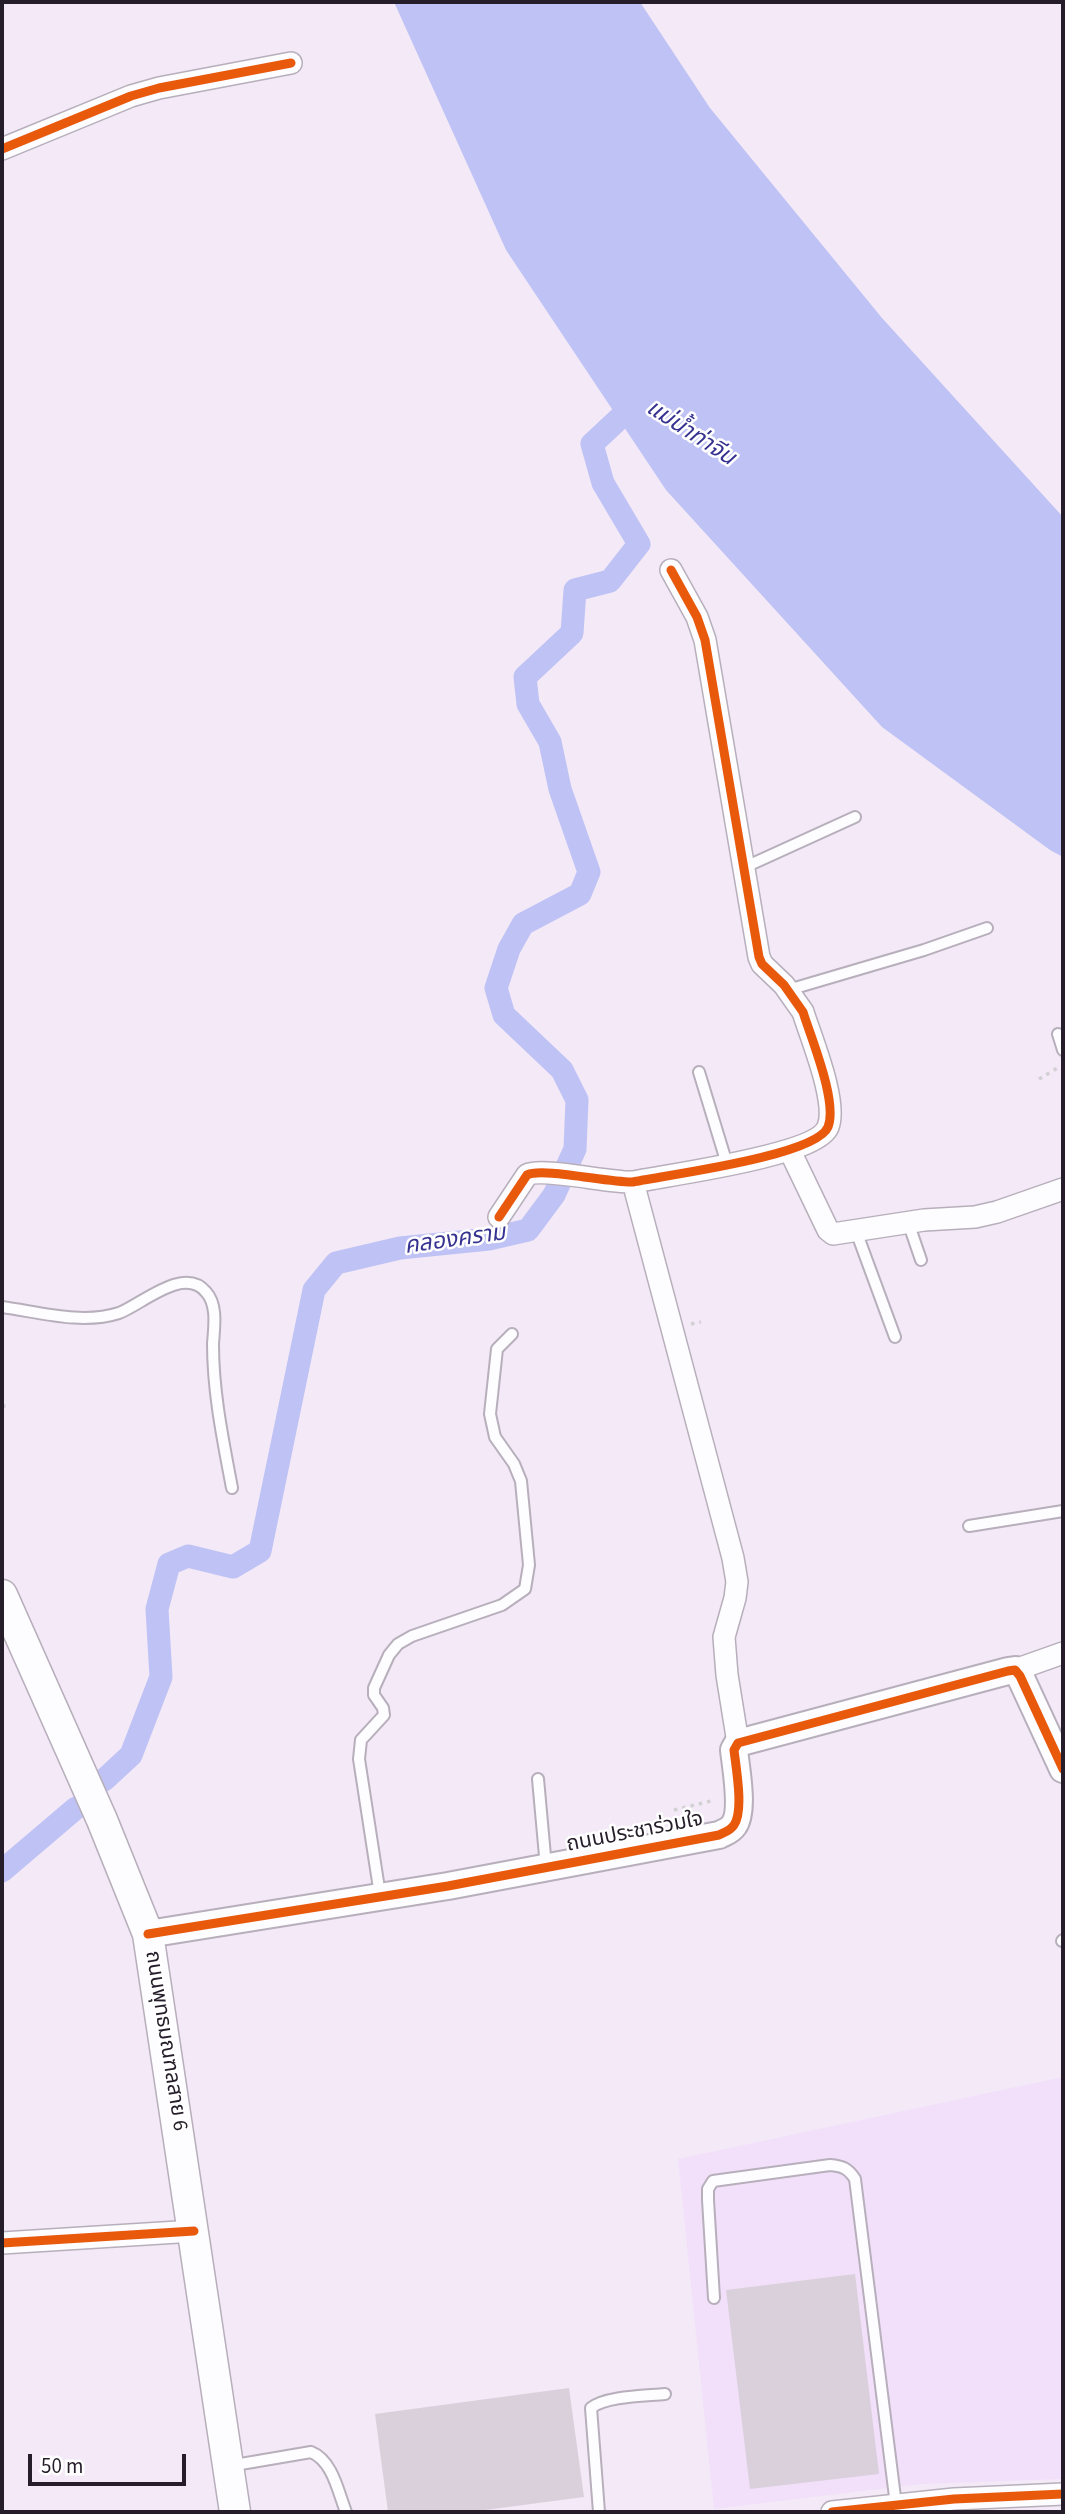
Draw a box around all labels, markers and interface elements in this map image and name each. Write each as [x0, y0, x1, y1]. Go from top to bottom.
water label: แม่น้ำท่าจีน [640, 395, 740, 473]
water label: คลองคราม [403, 1220, 507, 1262]
street label: ถนนประชาร่วมใจ [565, 1807, 705, 1859]
street label: ถนนพุทธมณฑลสาย 6 [138, 1949, 192, 2133]
scale bar [32, 2440, 189, 2484]
text: 50 m [41, 2451, 83, 2481]

